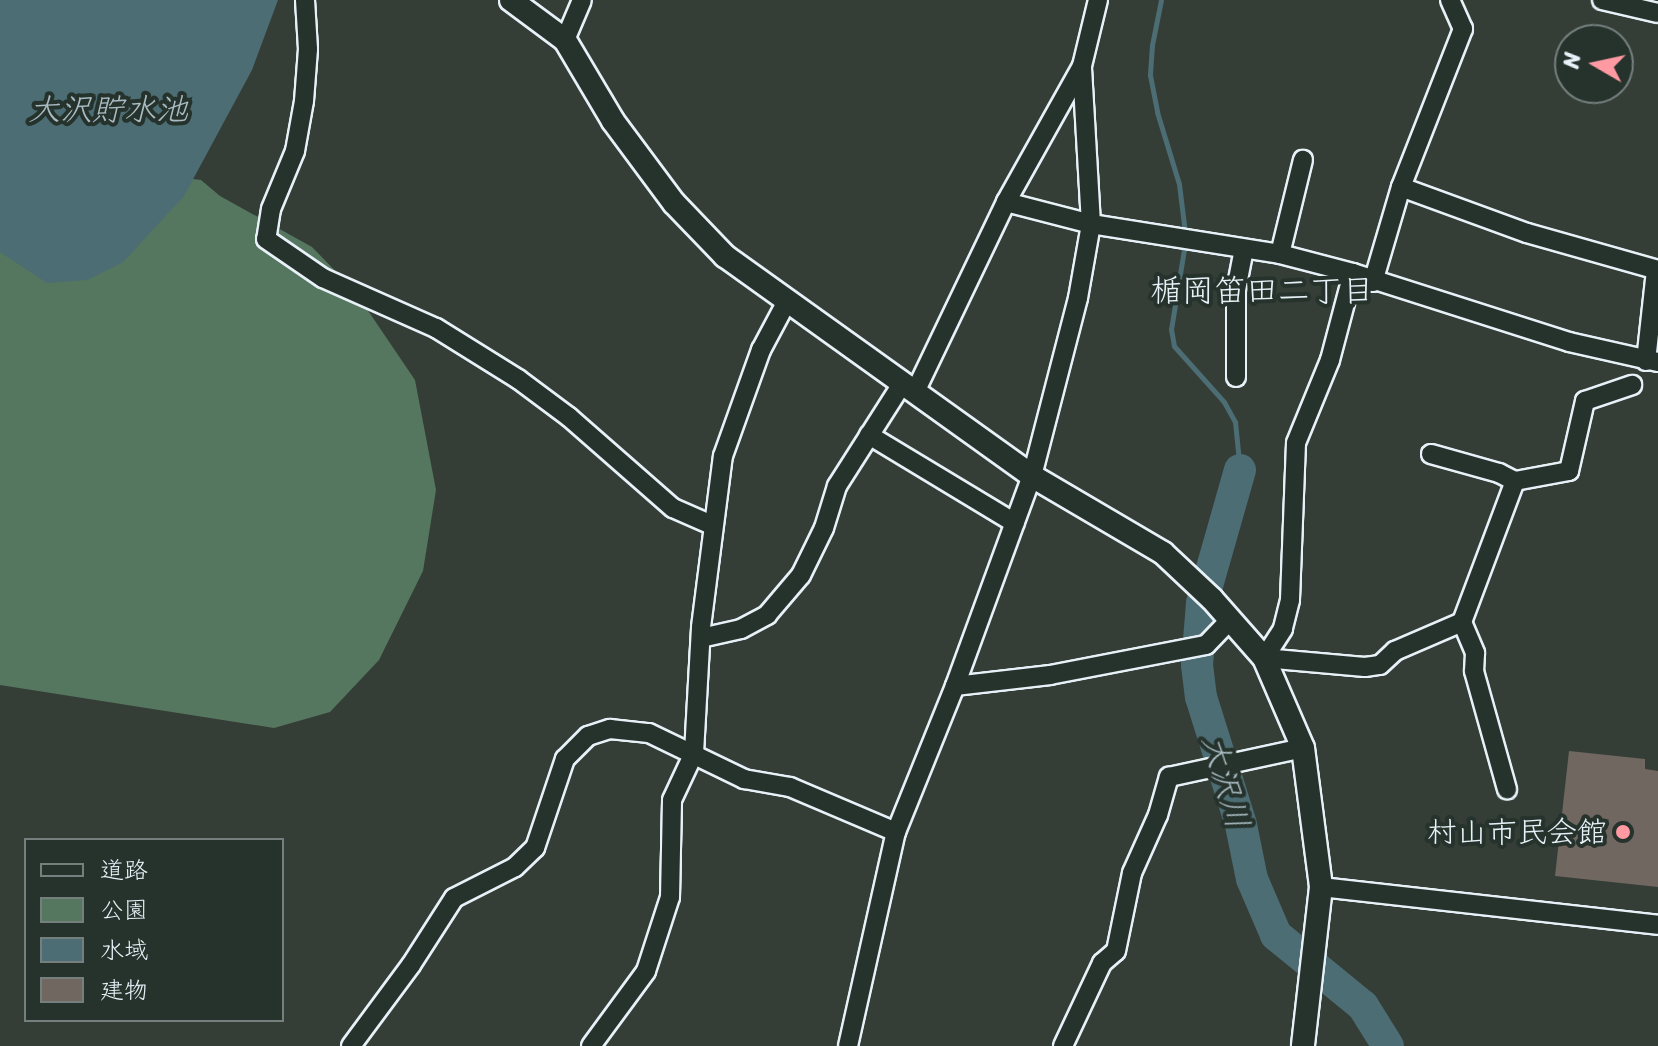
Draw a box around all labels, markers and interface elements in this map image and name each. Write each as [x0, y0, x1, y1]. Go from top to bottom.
north arrow [1554, 24, 1634, 104]
text: N [1551, 50, 1592, 71]
water label: 大沢貯水池 [28, 91, 188, 129]
district label: 楯岡笛田二丁目 [1150, 272, 1374, 310]
water label: 大沢川 [1193, 731, 1257, 833]
place label: 村山市民会館 [1427, 814, 1607, 850]
marker: 村山市民会館 [1614, 823, 1632, 841]
legend [24, 838, 284, 1022]
text: 道路 [100, 849, 148, 891]
text: 公園 [100, 889, 148, 931]
text: 水域 [100, 929, 148, 971]
text: 建物 [100, 969, 148, 1011]

